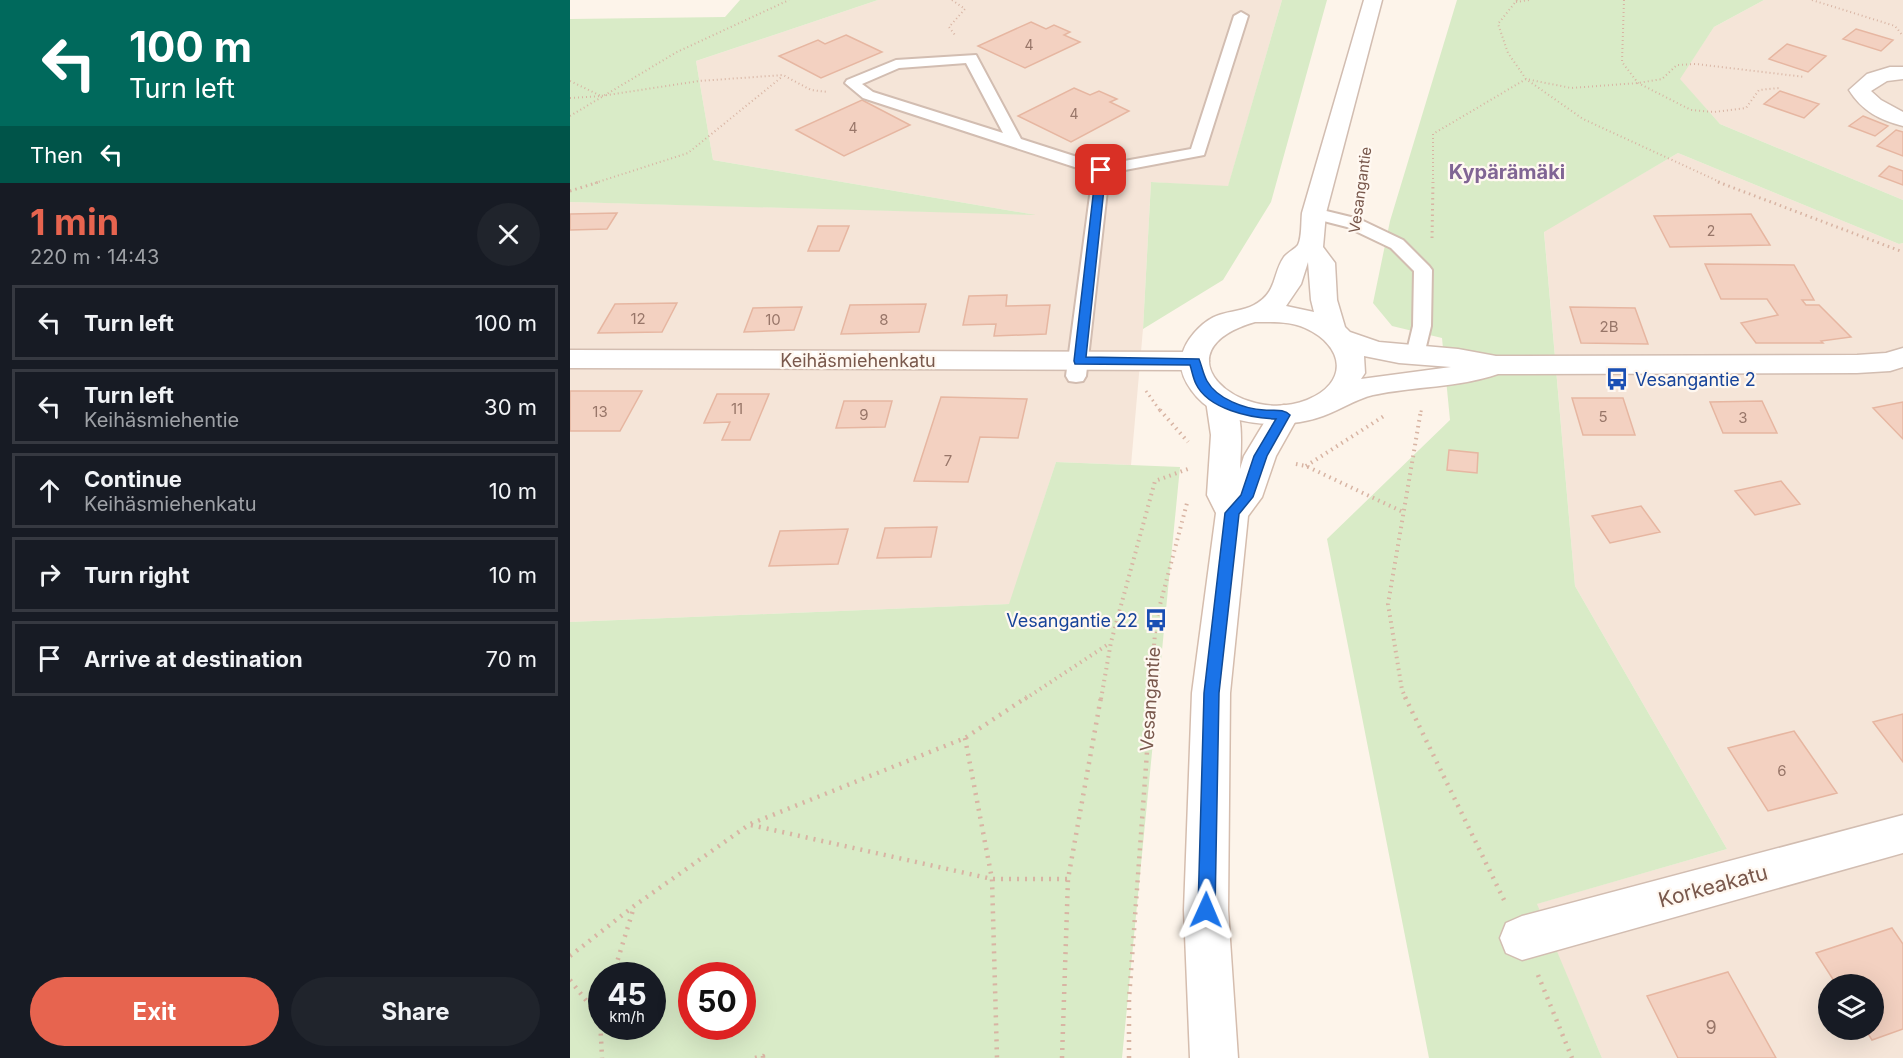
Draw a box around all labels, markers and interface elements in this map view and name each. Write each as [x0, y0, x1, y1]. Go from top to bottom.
text: 100 m [129, 21, 252, 72]
icon: left [30, 24, 108, 102]
house number: 4 [1024, 36, 1034, 53]
text: Turn left [129, 72, 235, 105]
house number: 4 [1069, 105, 1079, 122]
house number: 4 [848, 119, 858, 136]
icon: left [95, 138, 128, 171]
text: Then [30, 142, 83, 168]
pin [1075, 144, 1126, 195]
street label: Vesangantie [1345, 145, 1375, 235]
icon: arrive [1084, 153, 1117, 186]
district label: Kypärämäki [1449, 160, 1565, 184]
text: 1 min [30, 200, 119, 244]
button: close [477, 203, 540, 266]
house number: 2 [1707, 222, 1715, 239]
text: 220 m · 14:43 [30, 245, 159, 269]
icon: left [33, 306, 66, 339]
house number: 12 [630, 309, 646, 328]
text: Turn left [84, 310, 174, 336]
text: 100 m [475, 310, 537, 336]
house number: 10 [765, 310, 781, 329]
house number: 8 [879, 310, 889, 329]
house number: 2B [1600, 317, 1618, 336]
street label: Keihäsmiehenkatu [780, 350, 936, 371]
bus stop icon: Vesangantie 2 [1604, 366, 1630, 392]
place label: Vesangantie 2 [1635, 369, 1756, 390]
text: Turn left [84, 382, 174, 408]
icon: left [33, 390, 66, 423]
text: 30 m [484, 394, 537, 420]
house number: 11 [731, 399, 743, 418]
house number: 13 [592, 402, 608, 421]
house number: 9 [859, 405, 869, 424]
house number: 5 [1598, 407, 1608, 426]
text: Keihäsmiehentie [84, 408, 239, 432]
house number: 3 [1738, 408, 1748, 427]
house number: 7 [944, 451, 952, 470]
text: Continue [84, 466, 182, 492]
icon: ahead [33, 474, 66, 507]
text: 10 m [489, 478, 537, 504]
text: Keihäsmiehenkatu [84, 492, 257, 516]
icon: right [33, 558, 66, 591]
text: Turn right [84, 562, 190, 588]
text: 10 m [489, 562, 537, 588]
bus stop icon: Vesangantie 22 [1143, 607, 1169, 633]
place label: Vesangantie 22 [1006, 610, 1138, 631]
icon: arrive [33, 642, 66, 675]
text: Arrive at destination [84, 646, 303, 672]
text: 70 m [486, 646, 537, 672]
street label: Vesangantie [1136, 646, 1164, 752]
house number: 6 [1777, 761, 1787, 780]
street label: Korkeakatu [1656, 859, 1770, 913]
position arrow [1174, 878, 1238, 942]
speed limit sign: 50 [678, 962, 756, 1040]
map controls [1818, 974, 1884, 1040]
button: layers [1818, 974, 1884, 1040]
text: 45 [607, 976, 647, 1012]
button: Exit [30, 977, 279, 1046]
button: Share [291, 977, 540, 1046]
text: km/h [609, 1007, 645, 1026]
house number: 9 [1705, 1017, 1717, 1038]

